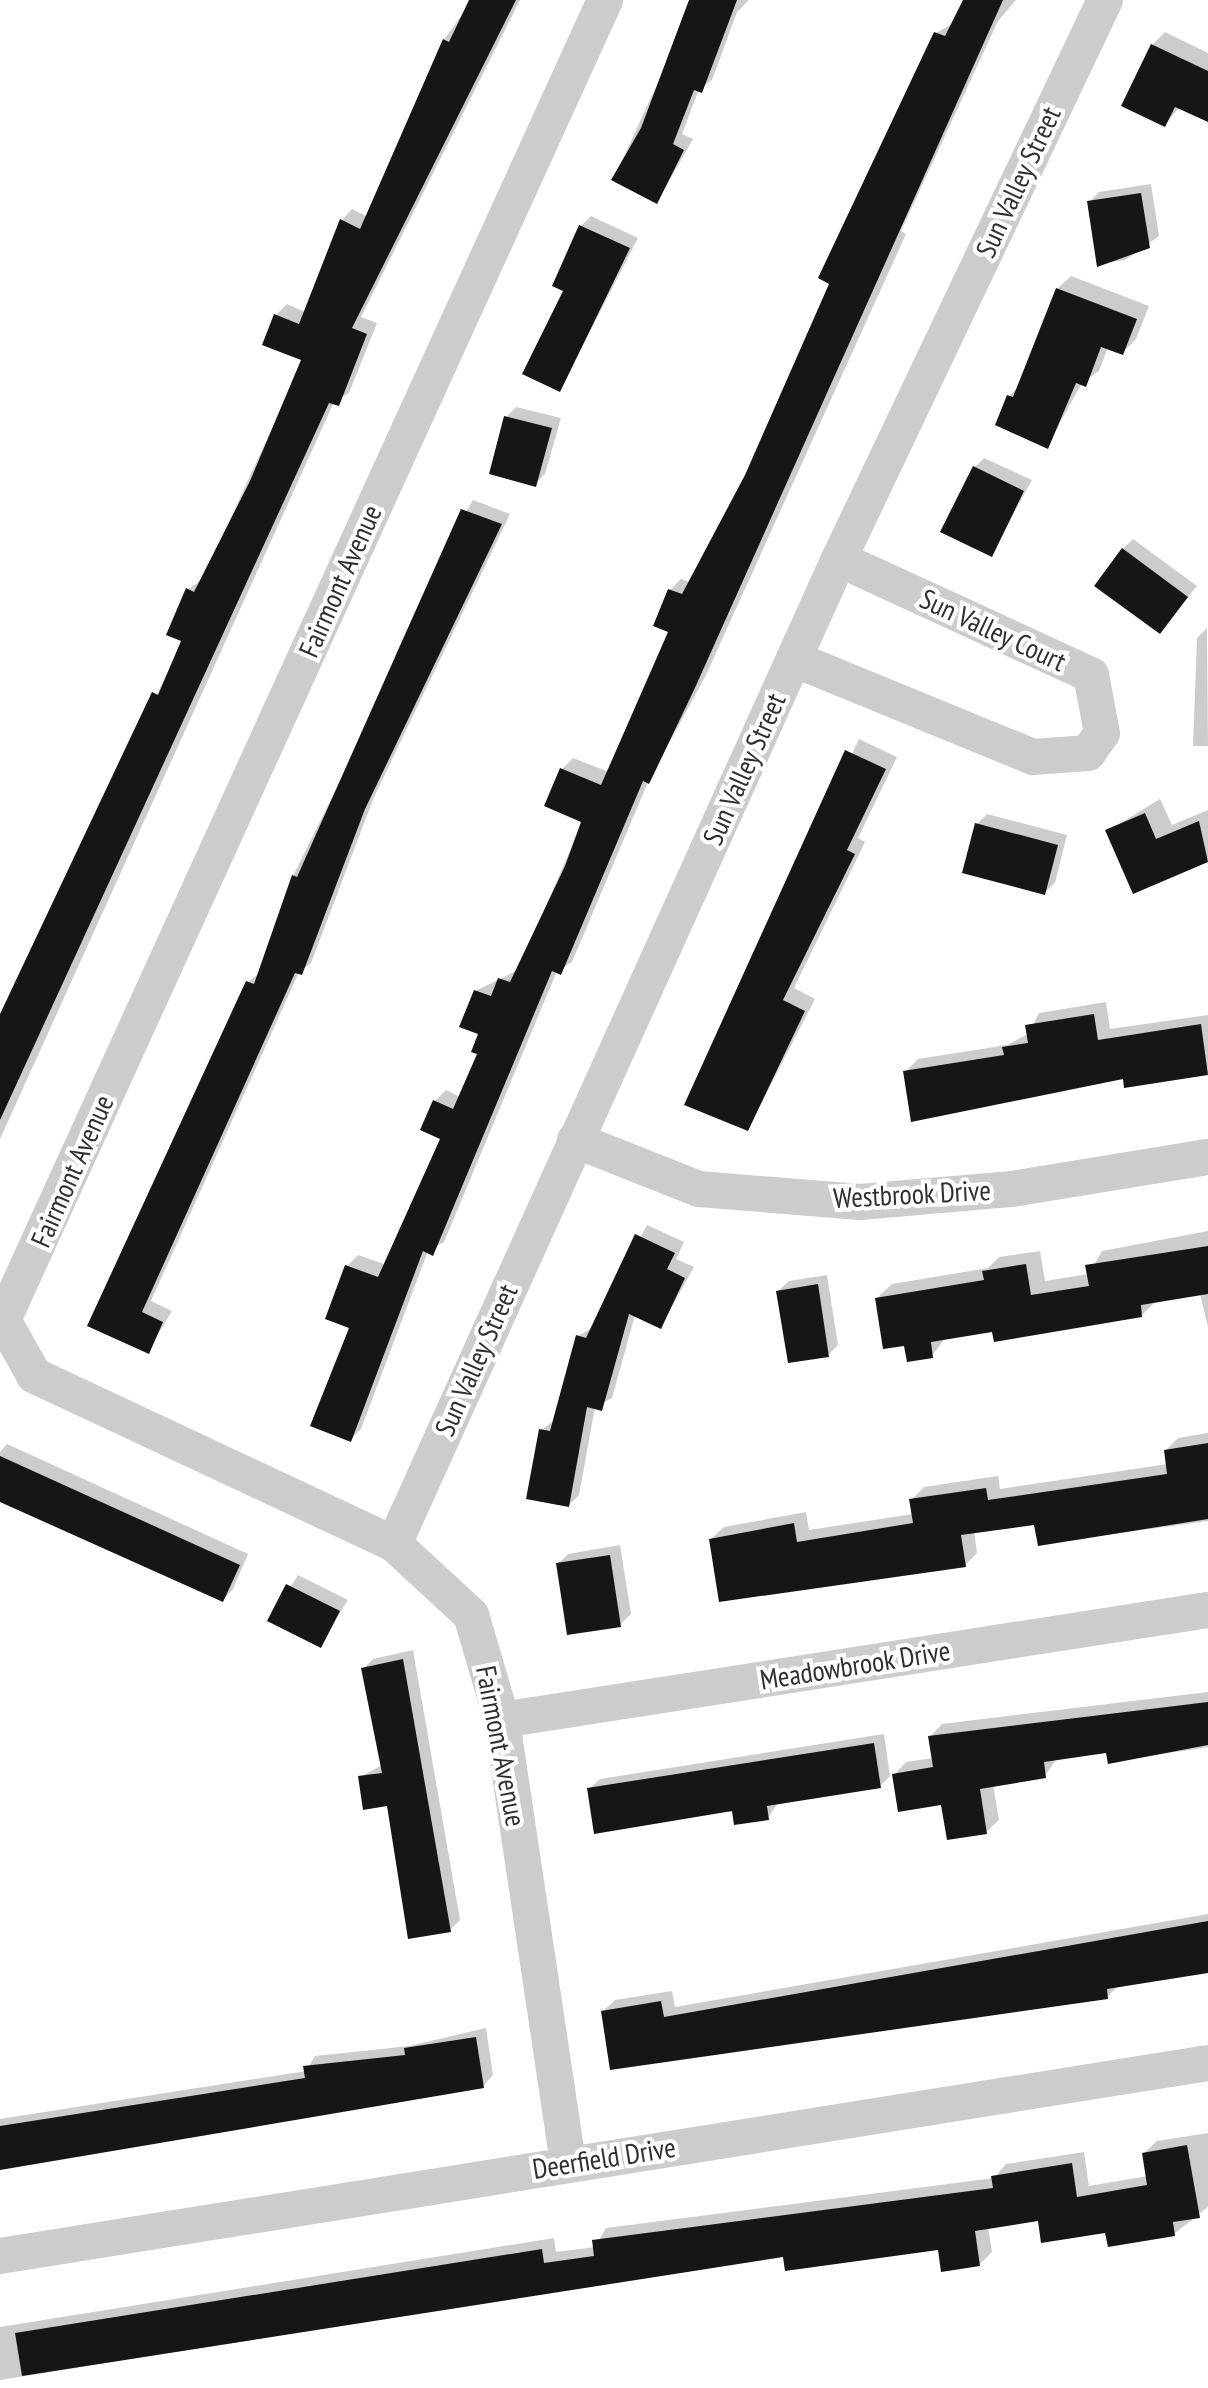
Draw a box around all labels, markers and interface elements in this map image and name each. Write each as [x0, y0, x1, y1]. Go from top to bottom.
street label: Sun Valley Street [968, 101, 1068, 263]
street label: Fairmont Avenue [291, 499, 389, 663]
street label: Sun Valley Court [914, 581, 1072, 679]
street label: Sun Valley Street [695, 687, 793, 851]
street label: Fairmont Avenue [23, 1089, 121, 1253]
street label: Westbrook Drive [832, 1173, 992, 1215]
street label: Sun Valley Street [427, 1278, 525, 1442]
street label: Meadowbrook Drive [757, 1633, 953, 1697]
street label: Fairmont Avenue [469, 1663, 533, 1829]
street label: Deerfield Drive [530, 2130, 678, 2186]

